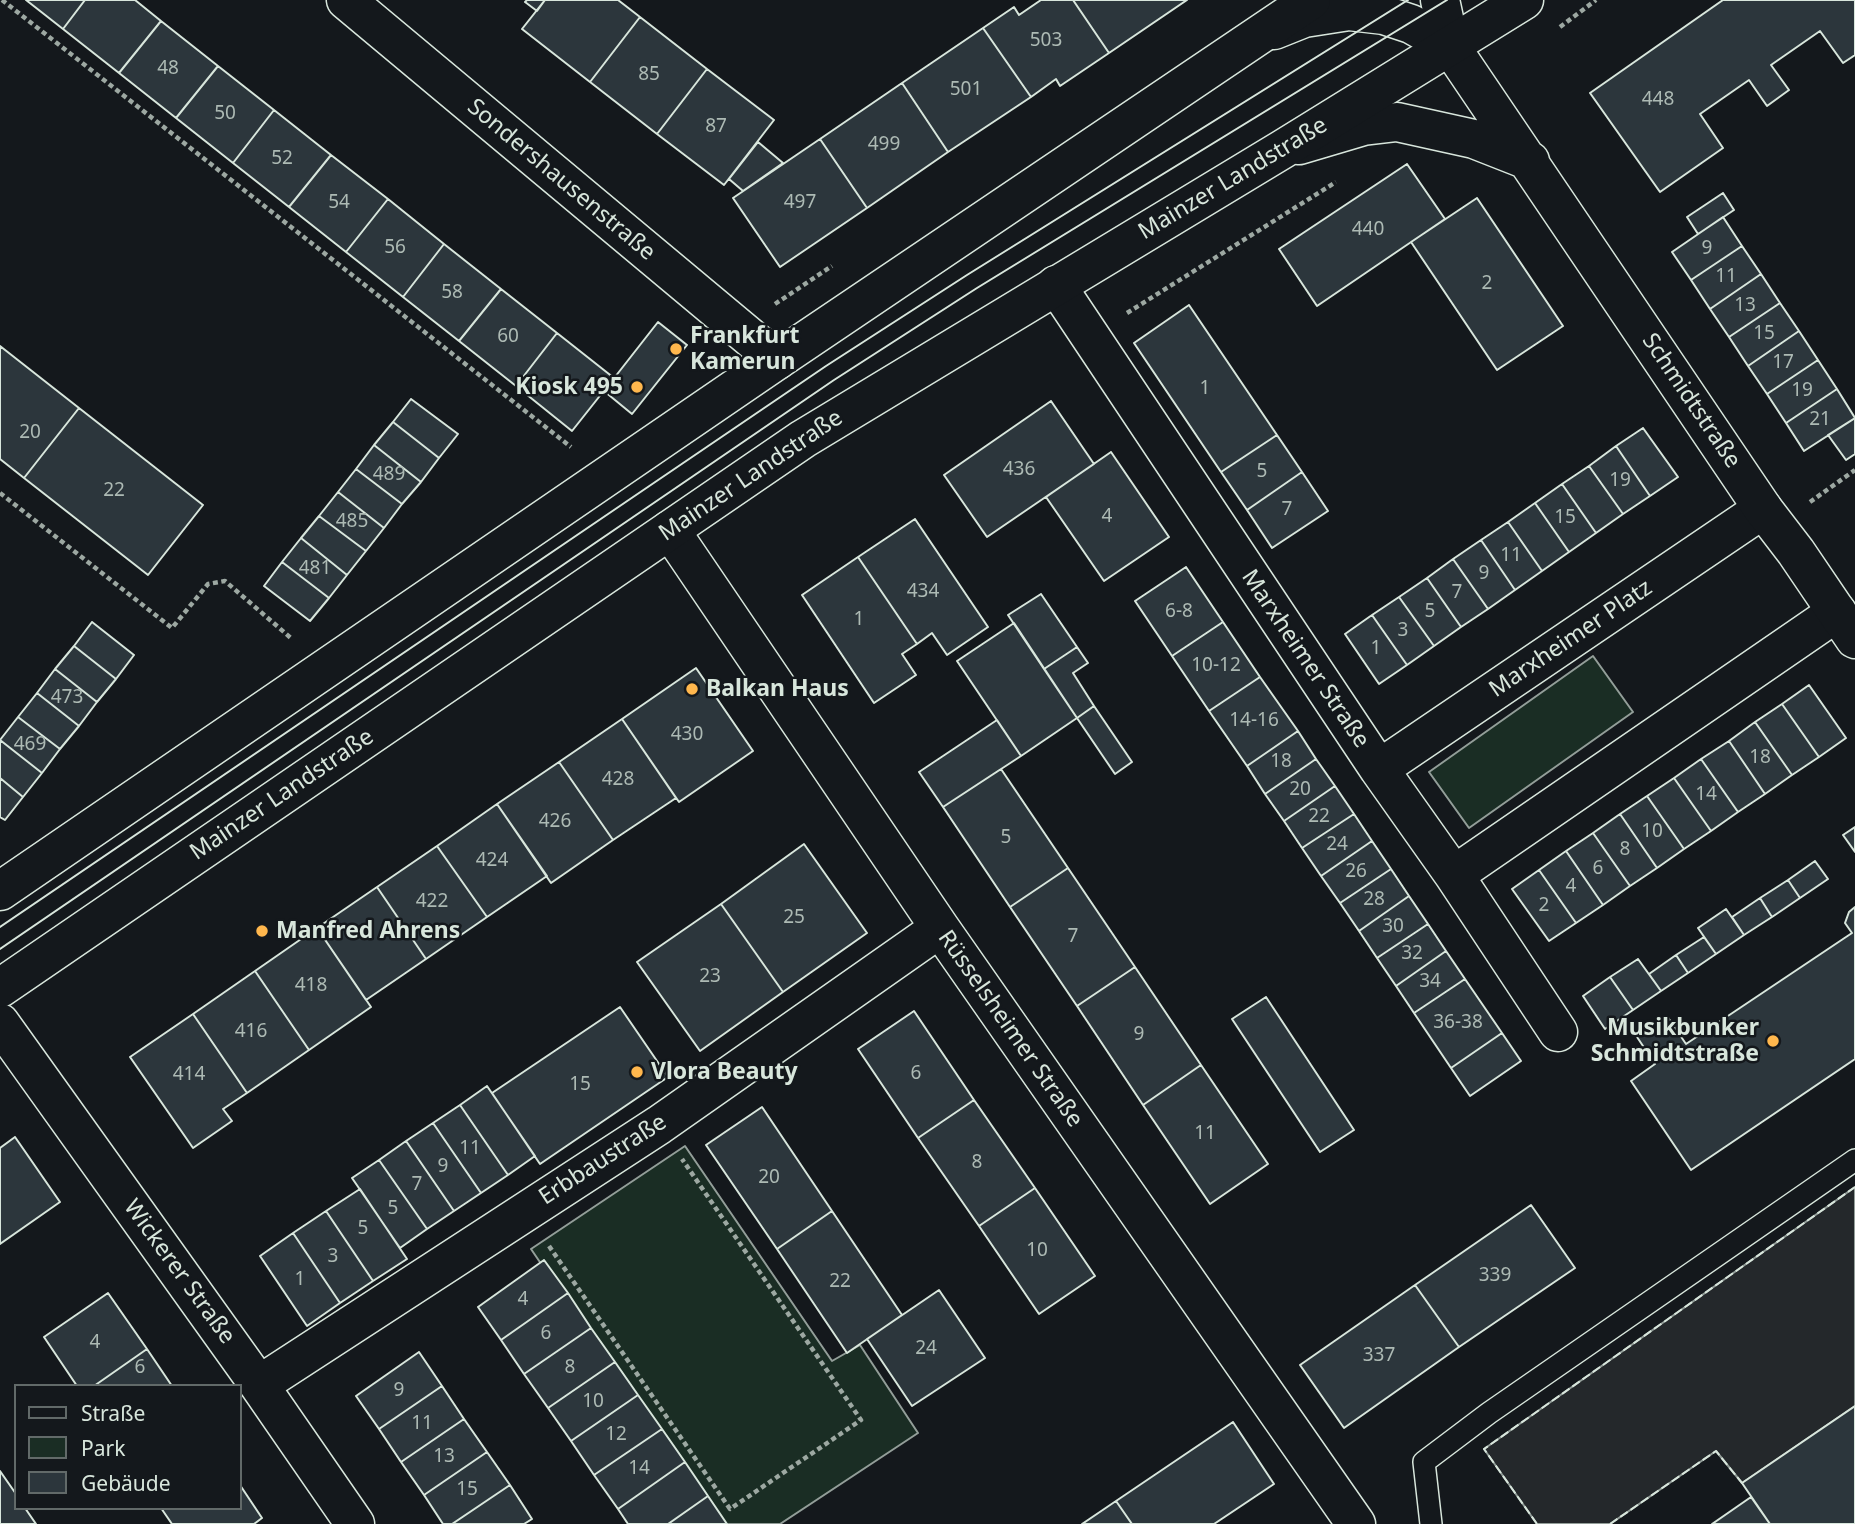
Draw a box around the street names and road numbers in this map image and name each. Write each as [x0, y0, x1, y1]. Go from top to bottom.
street label: Sondershausenstraße [461, 93, 661, 267]
street label: Mainzer Landstraße [1134, 112, 1332, 246]
street label: Schmidtstraße [1636, 328, 1746, 474]
street label: Mainzer Landstraße [654, 404, 848, 548]
street label: Marxheimer Straße [1235, 565, 1375, 753]
street label: Marxheimer Platz [1484, 574, 1658, 704]
street label: Mainzer Landstraße [185, 723, 379, 867]
street label: Rüsselsheimer Straße [932, 925, 1088, 1133]
street label: Erbbaustraße [534, 1109, 672, 1211]
street label: Wickerer Straße [117, 1195, 241, 1349]

